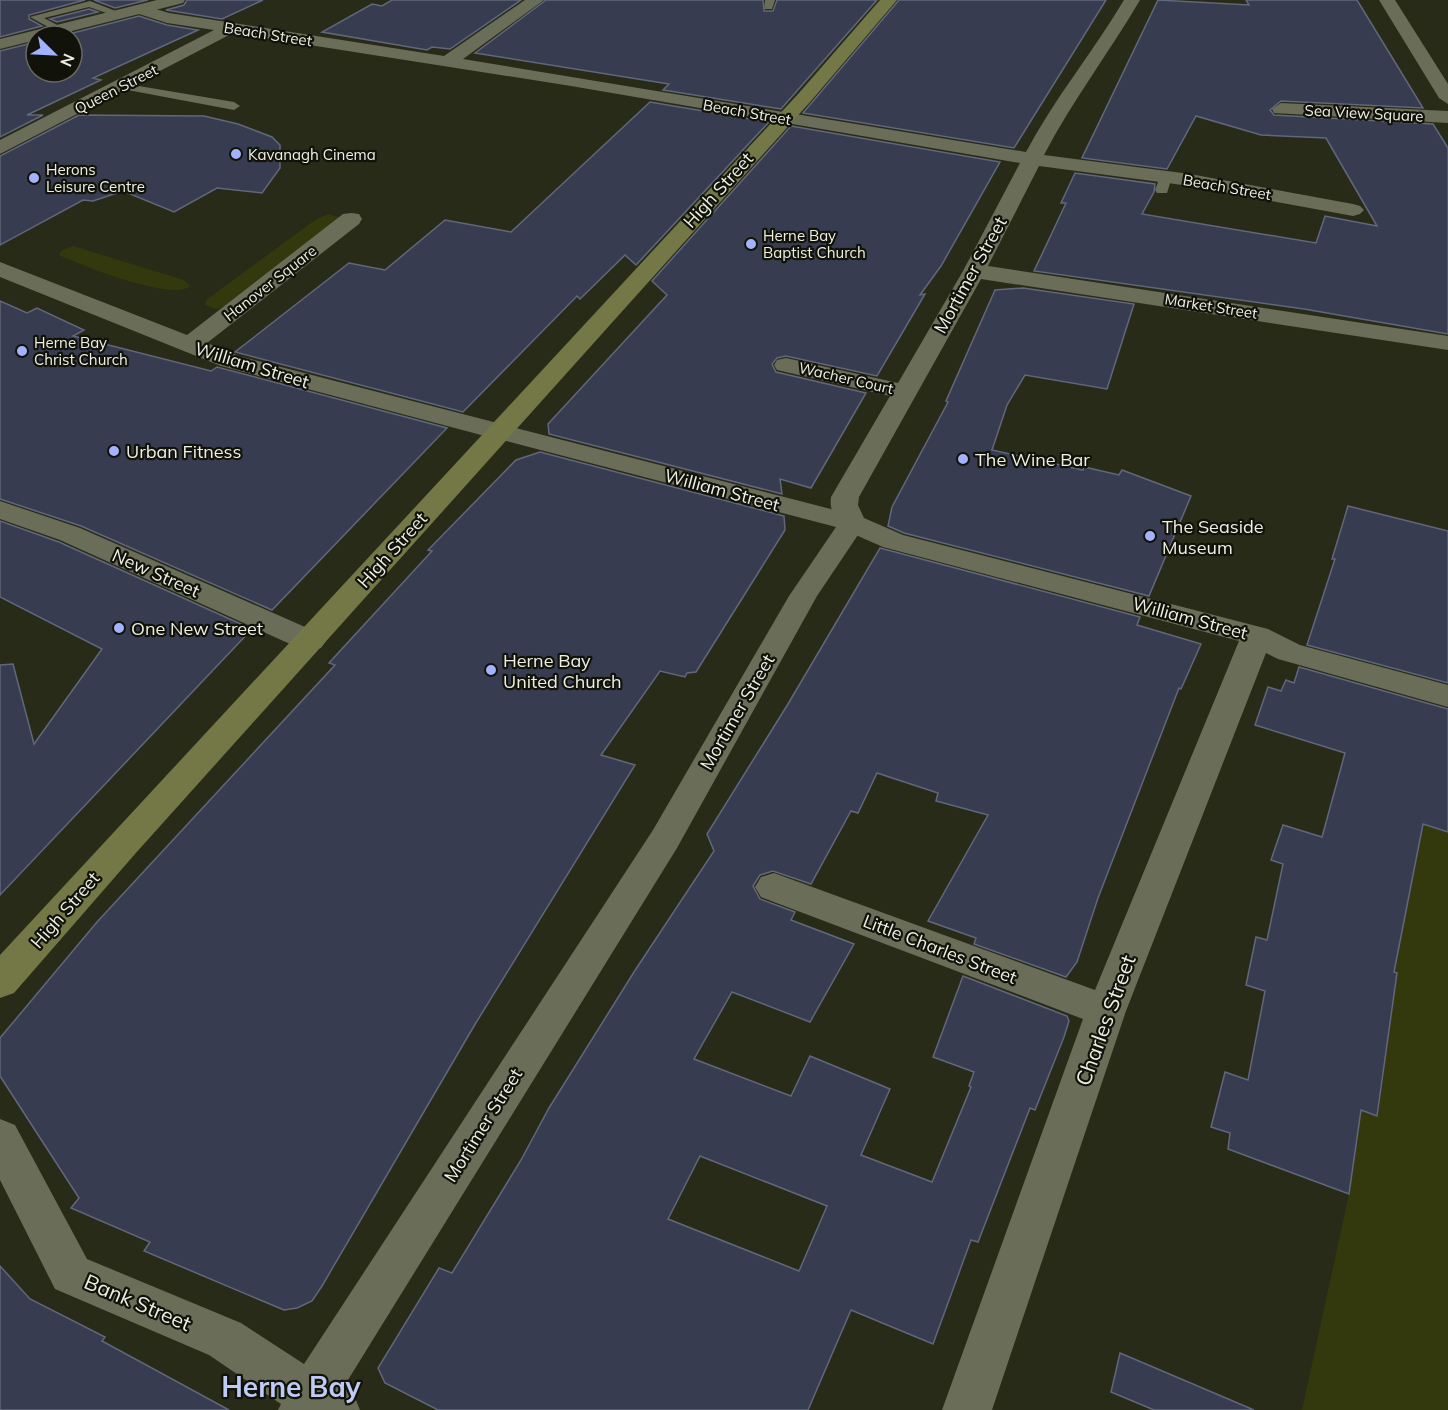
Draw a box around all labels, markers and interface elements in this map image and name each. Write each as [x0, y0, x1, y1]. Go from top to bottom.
street label: Beach Street [223, 18, 313, 50]
north arrow [24, 24, 84, 84]
text: N [56, 51, 79, 70]
street label: Queen Street [71, 60, 161, 118]
street label: Beach Street [702, 95, 792, 129]
street label: Sea View Square [1304, 100, 1424, 126]
place label: Kavanagh Cinema [248, 145, 376, 164]
marker: Kavanagh Cinema [229, 147, 243, 161]
street label: High Street [678, 147, 758, 233]
place label: Herons Leisure Centre [46, 160, 145, 196]
street label: Beach Street [1182, 170, 1272, 204]
marker: Herons Leisure Centre [27, 171, 41, 185]
street label: Mortimer Street [928, 213, 1012, 337]
place label: Herne Bay Baptist Church [763, 226, 866, 262]
marker: Herne Bay Baptist Church [744, 237, 758, 251]
street label: Hanover Square [220, 241, 320, 325]
street label: Market Street [1163, 289, 1259, 323]
place label: Herne Bay Christ Church [34, 333, 128, 369]
street label: William Street [192, 337, 312, 393]
marker: Herne Bay Christ Church [15, 344, 29, 358]
street label: Wacher Court [797, 358, 895, 398]
place label: Urban Fitness [126, 440, 241, 463]
marker: Urban Fitness [107, 444, 121, 458]
place label: The Wine Bar [975, 448, 1090, 471]
marker: The Wine Bar [956, 452, 970, 466]
street label: William Street [662, 464, 782, 516]
street label: High Street [352, 507, 432, 593]
place label: The Seaside Museum [1162, 515, 1264, 559]
marker: The Seaside Museum [1143, 529, 1157, 543]
street label: New Street [109, 544, 203, 602]
street label: William Street [1130, 592, 1250, 644]
place label: One New Street [131, 617, 263, 640]
marker: One New Street [112, 621, 126, 635]
place label: Herne Bay United Church [503, 649, 622, 693]
street label: Mortimer Street [695, 650, 779, 774]
marker: Herne Bay United Church [484, 663, 498, 677]
street label: High Street [26, 867, 104, 953]
street label: Little Charles Street [860, 909, 1020, 989]
street label: Charles Street [1069, 951, 1141, 1089]
street label: Mortimer Street [439, 1064, 527, 1186]
street label: Bank Street [81, 1268, 195, 1336]
district label: Herne Bay [221, 1369, 362, 1404]

